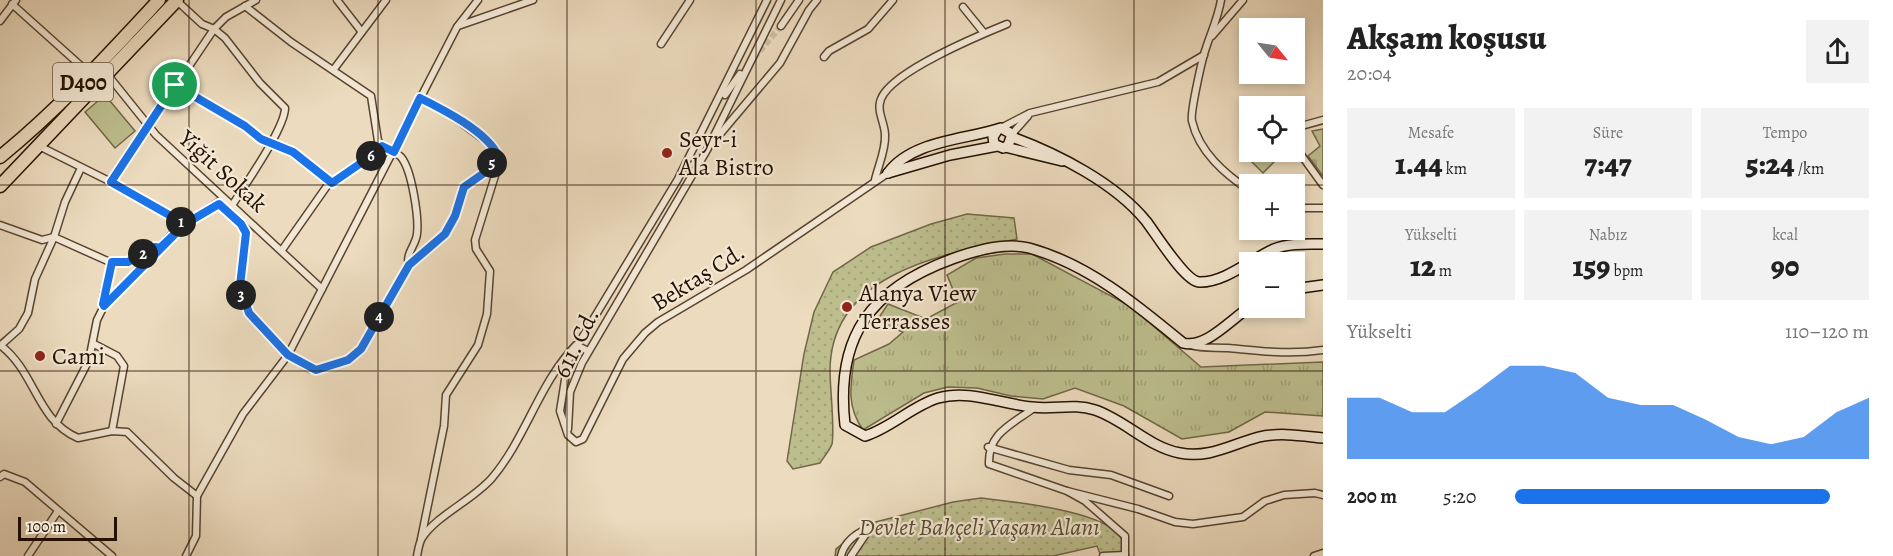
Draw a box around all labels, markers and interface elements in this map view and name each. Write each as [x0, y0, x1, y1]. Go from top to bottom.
text: Akşam koşusu [1347, 15, 1546, 60]
north arrow [1239, 18, 1305, 84]
map controls [1239, 18, 1305, 318]
button: share [1806, 20, 1869, 83]
pin [149, 59, 200, 110]
text: 20:04 [1347, 60, 1392, 87]
road number: D400 [53, 63, 113, 101]
icon: arrive [158, 68, 191, 101]
button: locate [1239, 96, 1305, 162]
street label: Yiğit Sokak [171, 122, 274, 219]
text: Mesafe [1408, 122, 1454, 144]
text: Süre [1593, 122, 1623, 144]
text: Tempo [1763, 122, 1807, 144]
place label: Seyr-i Ala Bistro [678, 123, 774, 183]
pin: 6 [356, 141, 386, 171]
text: 1.44 [1395, 144, 1443, 184]
text: 7:47 [1584, 144, 1632, 184]
text: 5:24 [1746, 144, 1795, 184]
text: 6 [367, 145, 375, 167]
marker: Seyr-i Ala Bistro [660, 146, 674, 160]
pin: 5 [477, 148, 507, 178]
text: 5 [489, 152, 495, 174]
text: km [1443, 158, 1467, 180]
text: /km [1795, 158, 1824, 180]
button: + [1239, 174, 1305, 240]
pin: 1 [166, 207, 196, 237]
text: 1 [178, 211, 184, 233]
text: Yükselti [1405, 224, 1457, 246]
text: Nabız [1589, 224, 1627, 246]
text: kcal [1772, 224, 1798, 246]
street label: Bektaş Cd. [645, 236, 751, 318]
pin: 2 [128, 239, 158, 269]
text: 2 [139, 243, 147, 265]
text: 12 [1410, 246, 1436, 286]
text: 159 [1573, 246, 1610, 286]
text: 90 [1771, 246, 1799, 286]
button: − [1239, 252, 1305, 318]
text: m [1436, 260, 1452, 282]
text: bpm [1610, 260, 1643, 282]
place label: Alanya View Terrasses [858, 277, 977, 337]
pin: 3 [226, 280, 256, 310]
text: 3 [238, 284, 244, 306]
marker: Alanya View Terrasses [840, 300, 854, 314]
pin: 4 [364, 302, 394, 332]
street label: 611. Cd. [545, 303, 607, 383]
text: 4 [375, 306, 383, 328]
text: Yükselti [1347, 318, 1412, 345]
text: 110–120 m [1785, 318, 1869, 345]
place label: Cami [52, 340, 105, 372]
marker: Cami [33, 349, 47, 363]
text: 200 m [1347, 483, 1397, 510]
text: 5:20 [1443, 483, 1477, 510]
park label: Devlet Bahçeli Yaşam Alanı [858, 511, 1100, 543]
scale bar [18, 514, 117, 542]
text: 100 m [27, 516, 66, 538]

